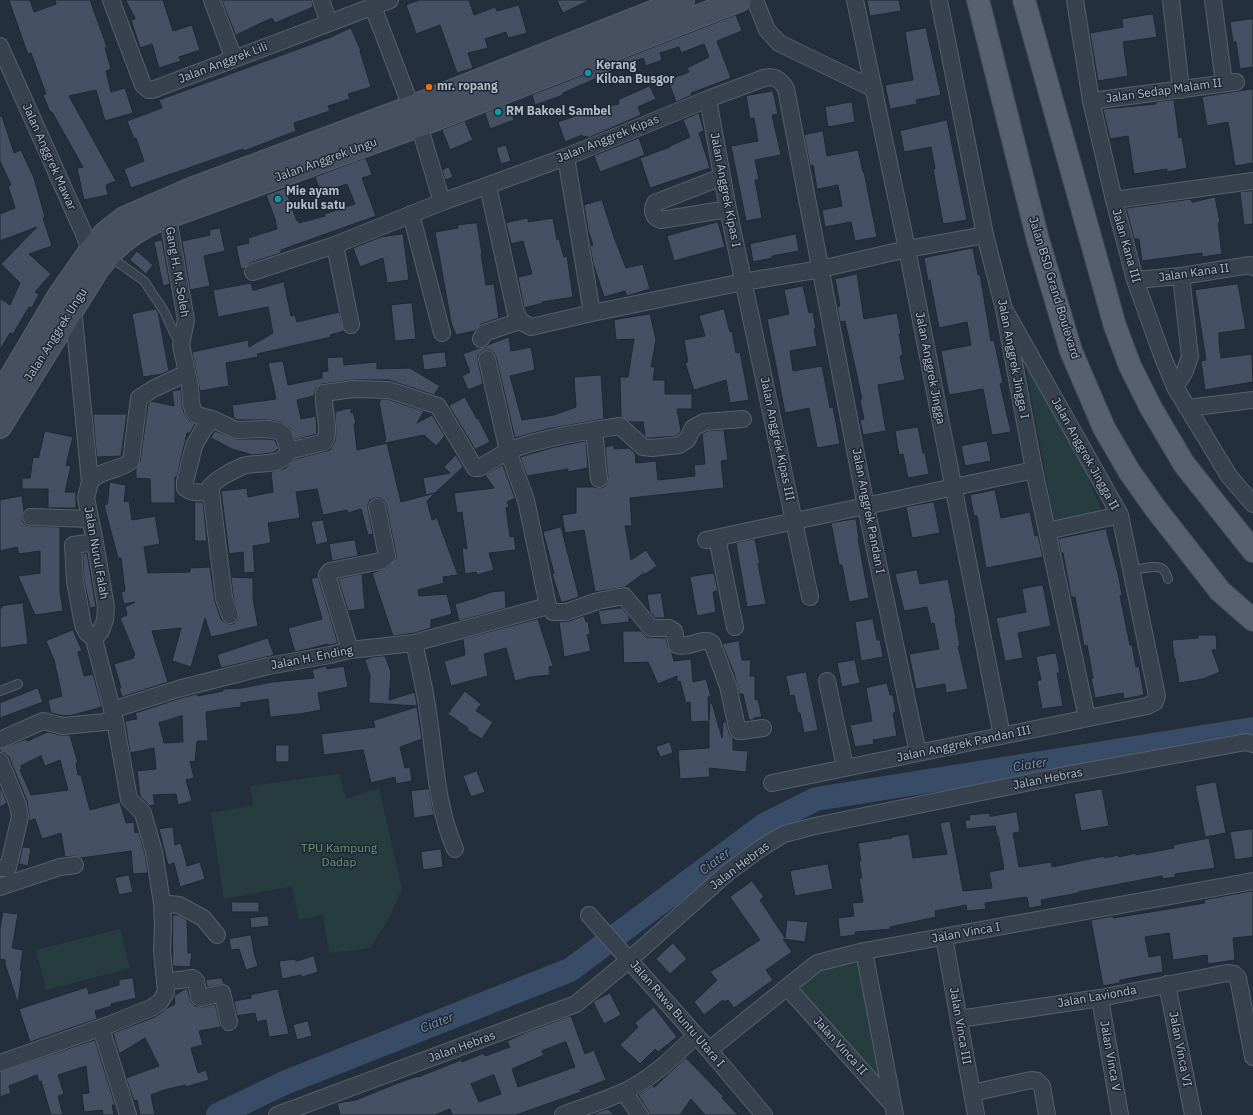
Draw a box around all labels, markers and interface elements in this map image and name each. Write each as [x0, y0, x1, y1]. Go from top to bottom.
street label: Jalan Anggrek Lili [176, 39, 270, 87]
place label: Kerang Kiloan Busgor [596, 59, 674, 87]
marker: Kerang Kiloan Busgor [583, 68, 593, 78]
street label: Jalan Sedap Malam II [1105, 76, 1223, 106]
place label: mr. ropang [437, 80, 498, 94]
marker: mr. ropang [424, 82, 434, 92]
street label: Jalan Anggrek Mawar [19, 101, 79, 213]
place label: RM Bakoel Sambel [506, 105, 611, 119]
marker: RM Bakoel Sambel [493, 107, 503, 117]
street label: Jalan Anggrek Kipas [555, 112, 661, 166]
street label: Jalan Anggrek Kipas I [707, 131, 743, 249]
street label: Jalan Anggrek Ungu [273, 135, 379, 185]
place label: Mie ayam pukul satu [286, 185, 345, 213]
marker: Mie ayam pukul satu [273, 194, 283, 204]
street label: Jalan Kana III [1109, 207, 1143, 285]
street label: Jalan BSD Grand Boulevard [1025, 215, 1083, 361]
street label: Gang H. M. Soleh [162, 226, 192, 318]
street label: Jalan Kana II [1158, 261, 1230, 285]
street label: Jalan Anggrek Ungu [21, 286, 91, 384]
street label: Jalan Anggrek Jingga I [994, 298, 1032, 420]
street label: Jalan Anggrek Jingga [912, 311, 948, 425]
street label: Jalan Anggrek Kipas III [757, 376, 797, 502]
street label: Jalan Anggrek Jingga II [1048, 395, 1122, 513]
street label: Jalan Anggrek Pandan I [849, 447, 887, 575]
street label: Jalan Nurul Falah [81, 506, 111, 600]
street label: Jalan H. Ending [270, 643, 354, 673]
street label: Jalan Anggrek Pandan III [896, 723, 1032, 765]
water label: Ciater [1012, 755, 1048, 775]
street label: Jalan Hebras [1012, 765, 1084, 793]
street label: Jalan Hebras [708, 839, 772, 893]
park label: TPU Kampung Dadap [301, 842, 377, 870]
water label: Ciater [697, 845, 733, 879]
street label: Jalan Vinca I [931, 920, 1001, 946]
street label: Jalan Rawa Buntu Utara I [627, 958, 727, 1070]
street label: Jalan Lavionda [1056, 983, 1138, 1011]
street label: Jalan Vinca III [946, 986, 974, 1066]
water label: Ciater [418, 1010, 456, 1036]
street label: Jalan Vinca VI [1166, 1010, 1194, 1088]
street label: Jalan Vinca II [810, 1014, 870, 1078]
street label: Jalan Vinca V [1097, 1020, 1123, 1092]
street label: Jalan Hebras [426, 1028, 498, 1066]

